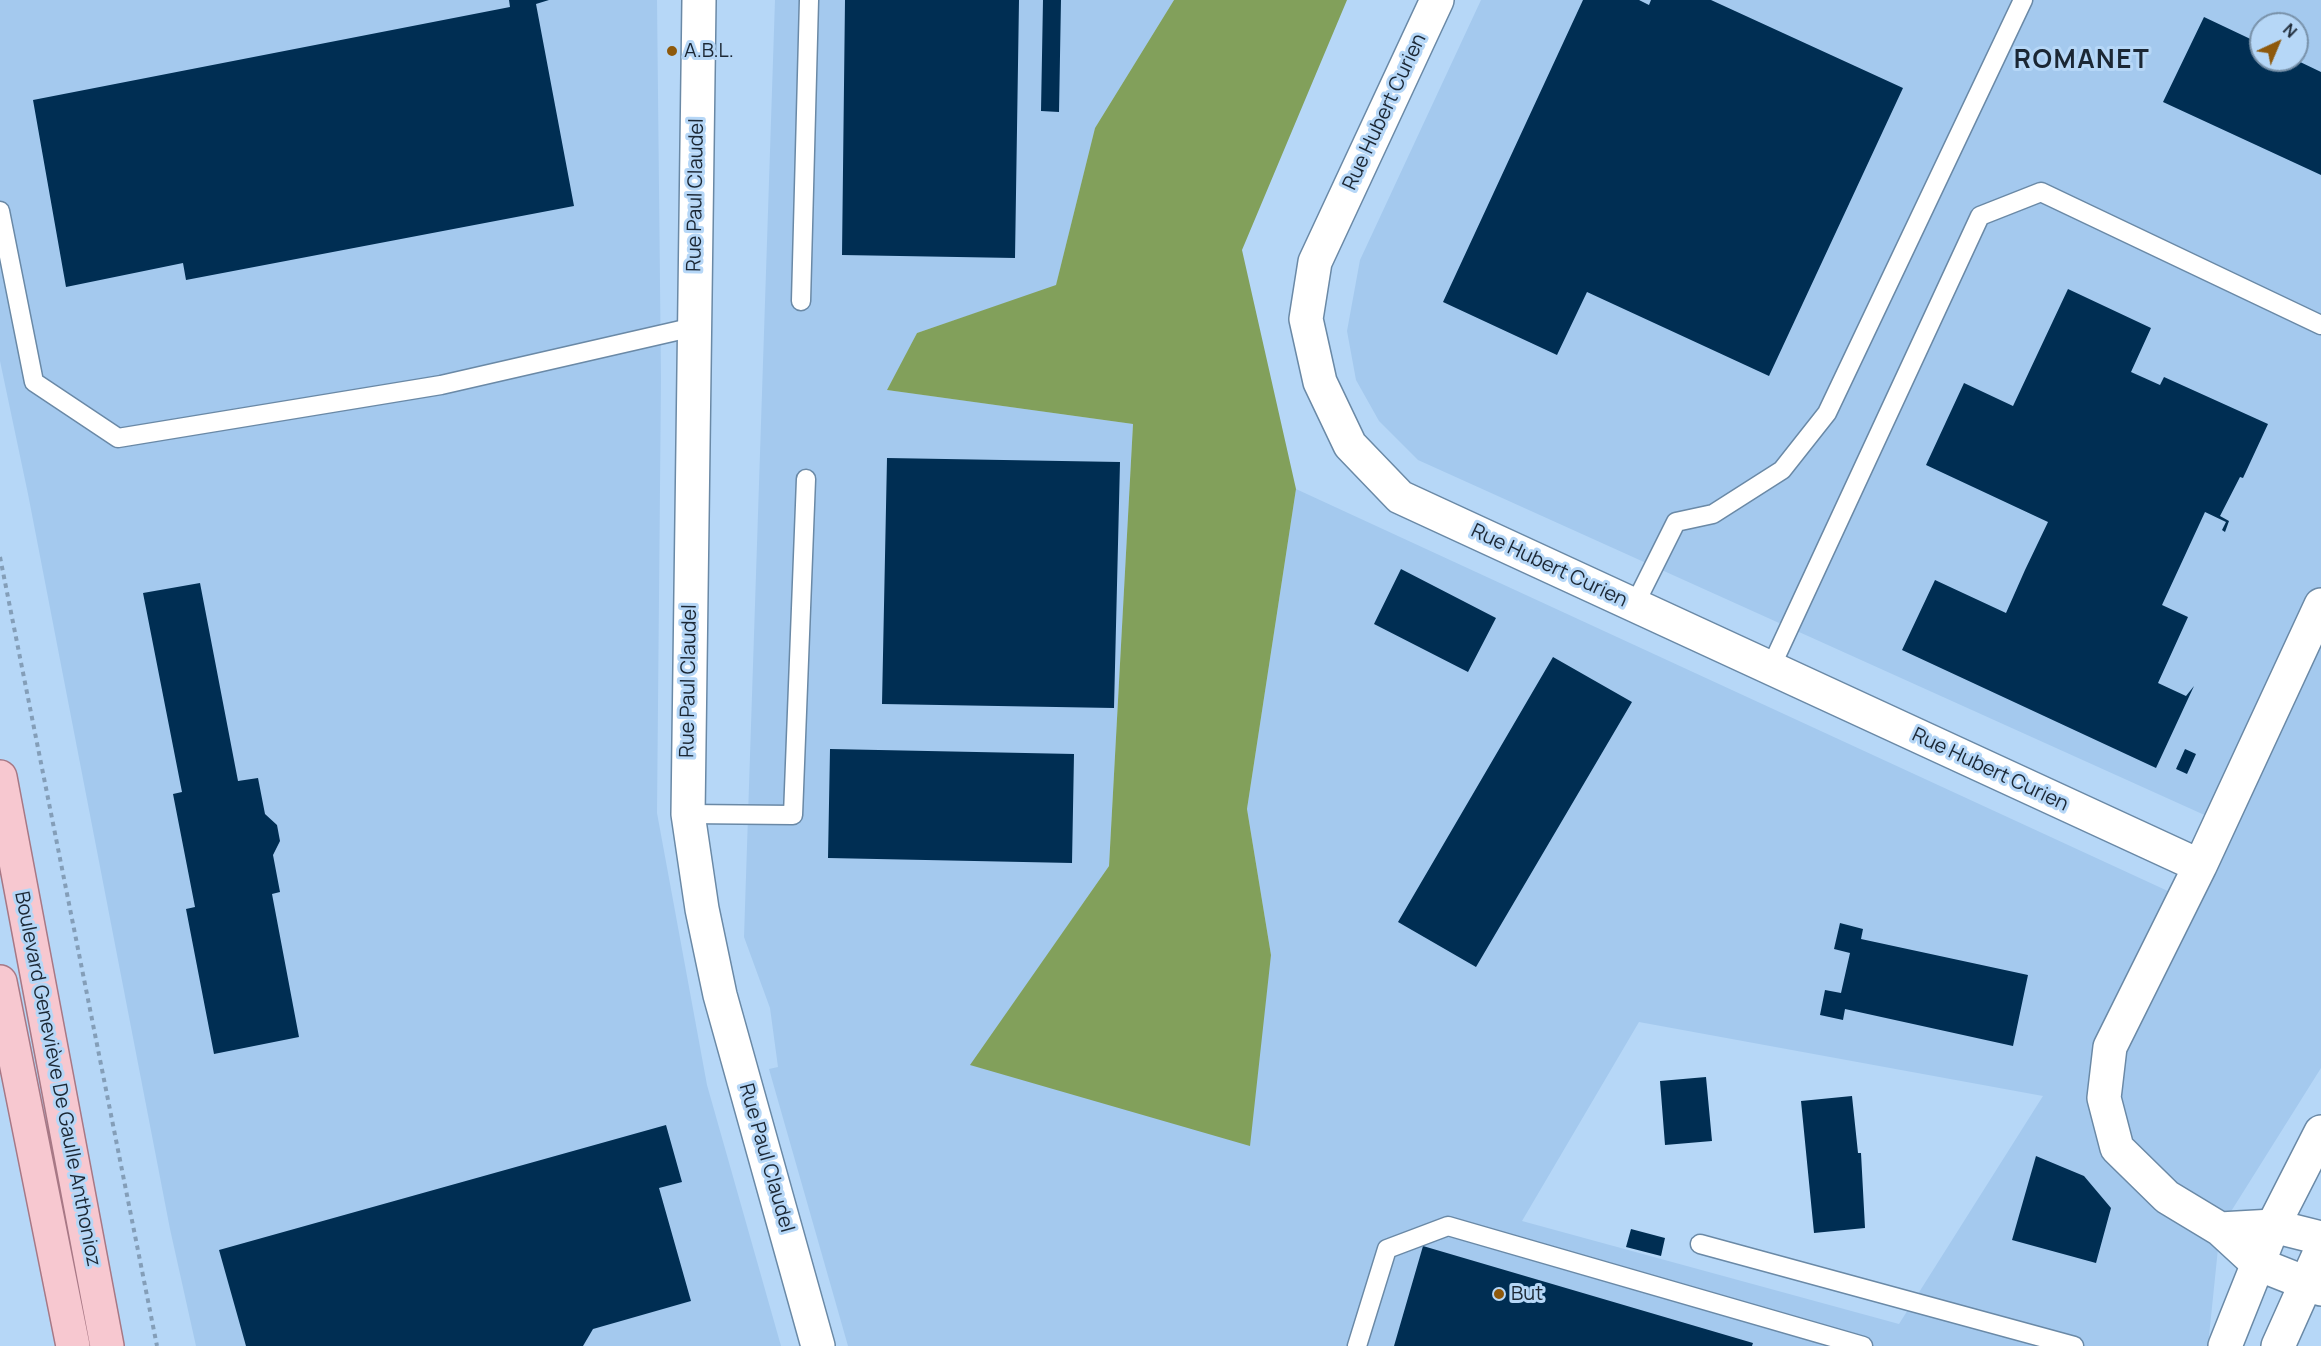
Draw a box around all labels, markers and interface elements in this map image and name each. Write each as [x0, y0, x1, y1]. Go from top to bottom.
north arrow [2249, 12, 2309, 72]
text: N [2278, 19, 2302, 42]
street label: Rue Hubert Curien [1338, 30, 1432, 194]
place label: A.B.L. [684, 39, 734, 63]
marker: A.B.L. [665, 44, 679, 58]
district label: ROMANET [2014, 45, 2150, 77]
street label: Rue Paul Claudel [683, 118, 709, 272]
street label: Rue Hubert Curien [1467, 519, 1631, 613]
street label: Rue Paul Claudel [676, 604, 702, 758]
street label: Rue Hubert Curien [1908, 723, 2072, 817]
street label: Boulevard Geneviève De Gaulle Anthonioz [9, 889, 105, 1269]
street label: Rue Paul Claudel [733, 1081, 799, 1235]
place label: But [1511, 1282, 1543, 1306]
marker: But [1492, 1287, 1506, 1301]

